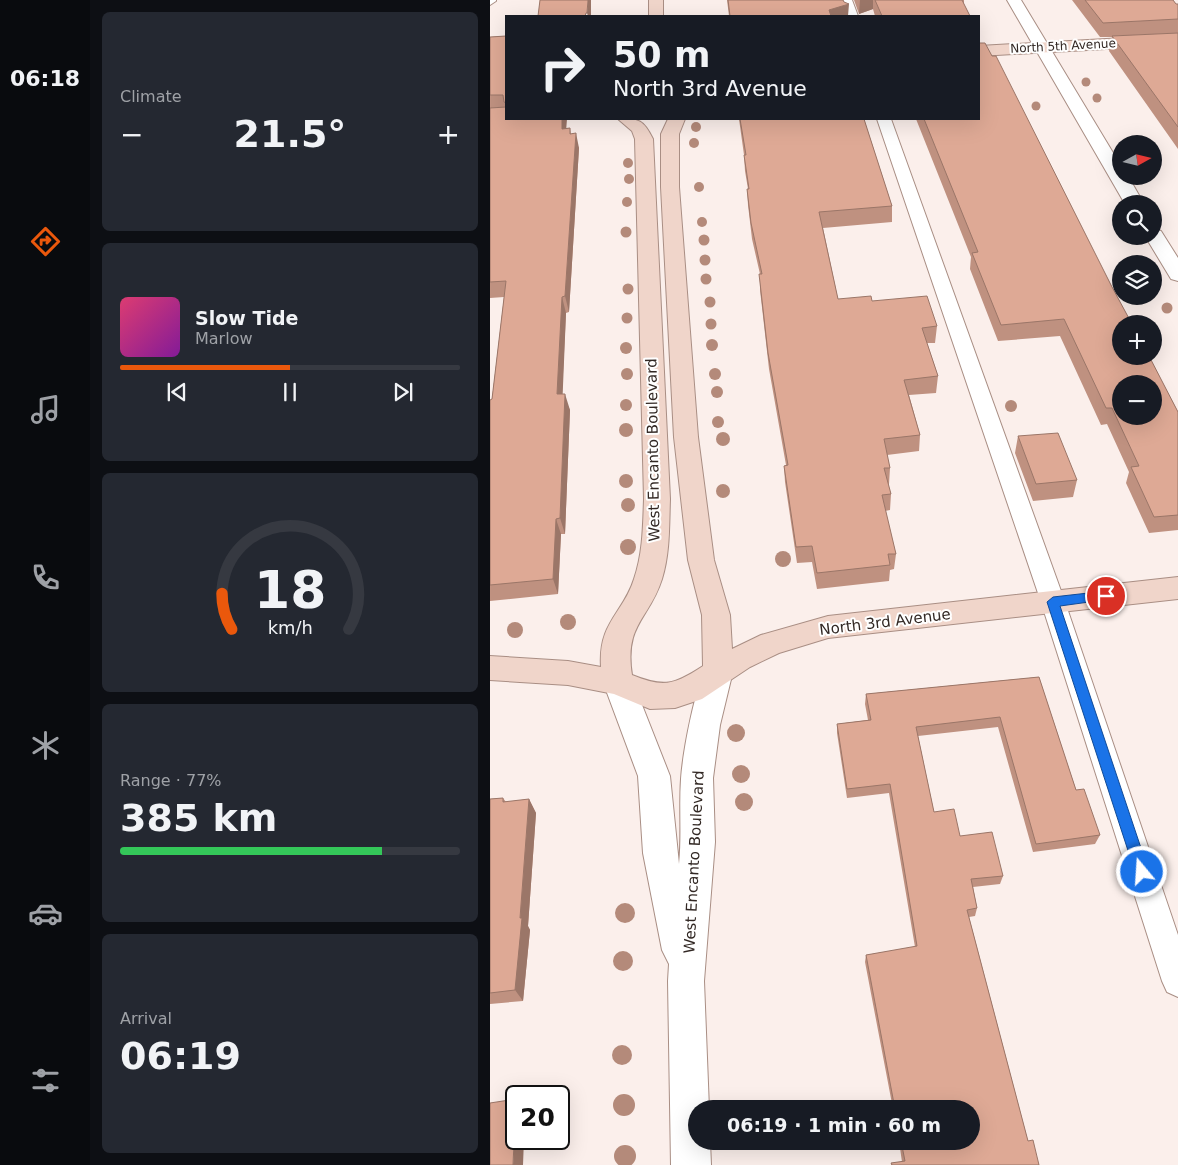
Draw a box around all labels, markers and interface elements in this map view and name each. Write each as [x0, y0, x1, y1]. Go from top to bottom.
icon: right [530, 35, 595, 100]
text: 50 m [613, 35, 710, 75]
street label: North 5th Avenue [1010, 36, 1116, 56]
text: 06:18 [10, 66, 80, 91]
text: North 3rd Avenue [613, 76, 807, 101]
text: Climate [120, 87, 182, 106]
text: 21.5° [234, 112, 346, 156]
text: − [120, 118, 143, 151]
text: + [437, 118, 460, 151]
north arrow [1112, 135, 1162, 185]
map controls [1112, 135, 1162, 425]
button: search [1112, 195, 1162, 245]
icon: directions [28, 224, 63, 259]
button: layers [1112, 255, 1162, 305]
text: Slow Tide [195, 307, 298, 329]
button: + [1112, 315, 1162, 365]
text: Marlow [195, 329, 253, 348]
street label: West Encanto Boulevard [642, 358, 664, 542]
button: − [1112, 375, 1162, 425]
icon: previous [163, 378, 191, 406]
icon: pause [276, 378, 304, 406]
icon: next [389, 378, 417, 406]
icon: music [28, 392, 63, 427]
icon: phone [28, 560, 63, 595]
text: 18 [254, 560, 326, 620]
pin [1085, 575, 1127, 617]
icon: arrive [1092, 582, 1120, 610]
street label: North 3rd Avenue [818, 605, 952, 639]
text: km/h [267, 617, 313, 638]
icon: climate [28, 728, 63, 763]
street label: West Encanto Boulevard [680, 770, 708, 954]
text: Range · 77% [120, 771, 222, 790]
text: 385 km [120, 796, 277, 840]
position arrow [1115, 845, 1167, 897]
icon: car [28, 896, 63, 931]
text: Arrival [120, 1009, 172, 1028]
text: 06:19 [120, 1034, 241, 1078]
icon: filters [28, 1063, 63, 1098]
speed limit sign: 20 [505, 1085, 570, 1150]
text: 06:19 · 1 min · 60 m [727, 1114, 941, 1136]

